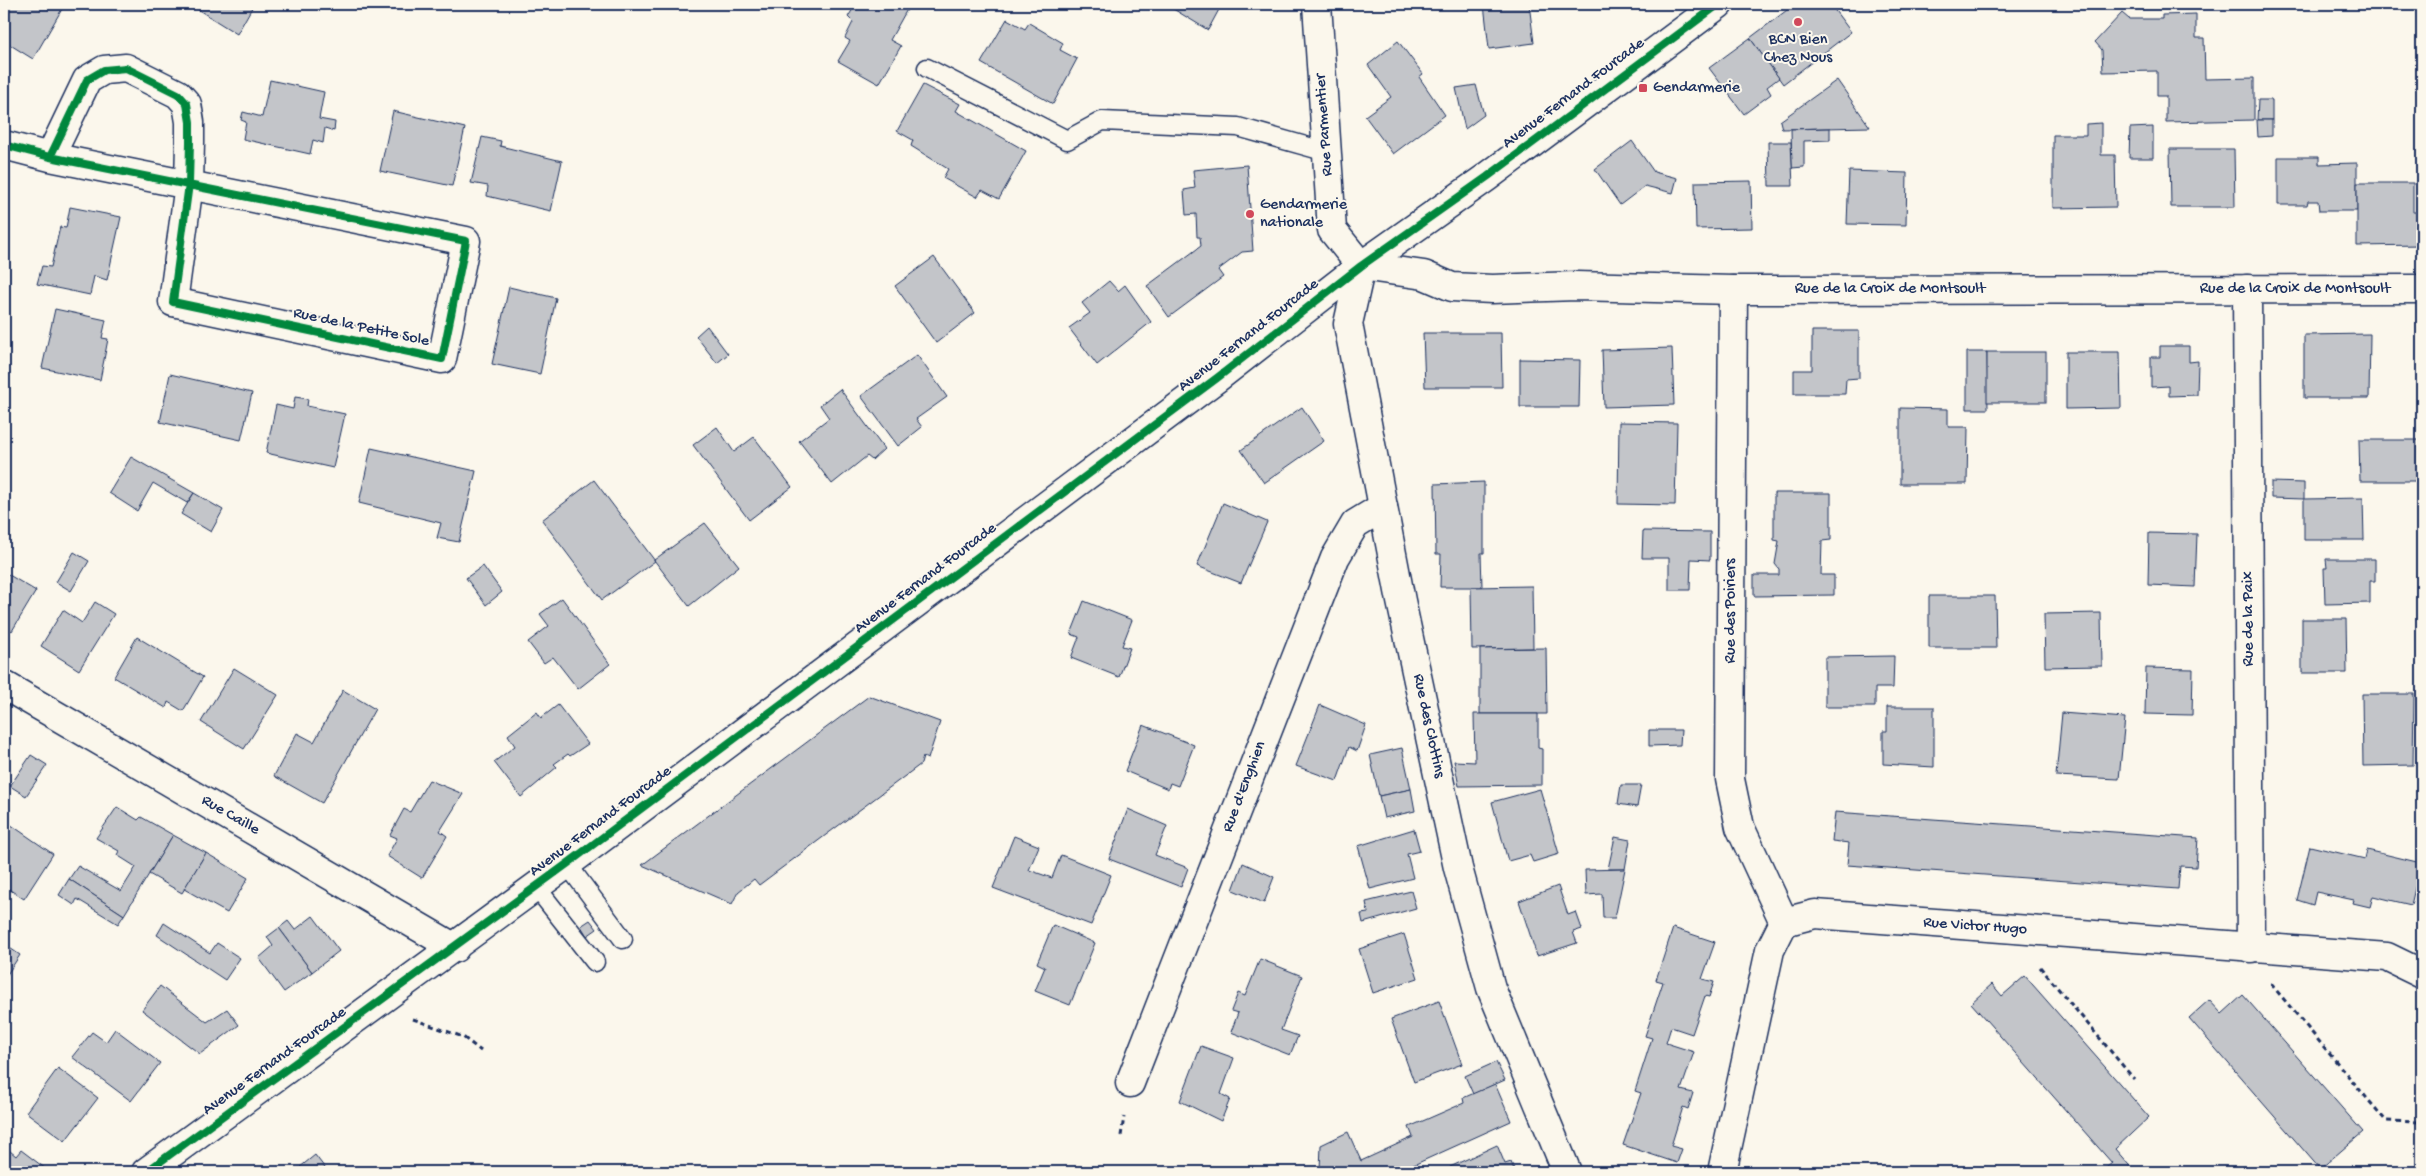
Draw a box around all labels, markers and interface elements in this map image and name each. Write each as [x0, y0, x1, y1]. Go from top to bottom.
marker: BCN Bien Chez Nous [1792, 16, 1804, 28]
place label: BCN Bien Chez Nous [1764, 31, 1833, 68]
street label: Avenue Fernand Fourcade [1499, 34, 1649, 154]
street label: Rue Parmentier [1312, 72, 1338, 177]
place label: Gendarmerie [1653, 79, 1741, 98]
marker: Gendarmerie [1637, 82, 1649, 94]
place label: Gendarmerie nationale [1260, 196, 1348, 233]
marker: Gendarmerie nationale [1244, 208, 1256, 220]
street label: Avenue Fernand Fourcade [1175, 275, 1324, 397]
street label: Rue de la Croix de Montsoult [1795, 280, 1987, 299]
street label: Rue de la Croix de Montsoult [2200, 280, 2392, 299]
street label: Rue de la Petite Sole [291, 304, 432, 352]
street label: Avenue Fernand Fourcade [851, 519, 1001, 639]
street label: Rue des Poiriers [1722, 557, 1741, 663]
street label: Rue de la Paix [2240, 571, 2259, 667]
street label: Rue des Clottins [1408, 672, 1449, 781]
street label: Rue d'Enghien [1219, 738, 1271, 835]
street label: Avenue Fernand Fourcade [526, 762, 676, 882]
street label: Rue Caille [197, 792, 263, 841]
street label: Rue Victor Hugo [1922, 914, 2028, 940]
street label: Avenue Fernand Fourcade [199, 1003, 351, 1121]

